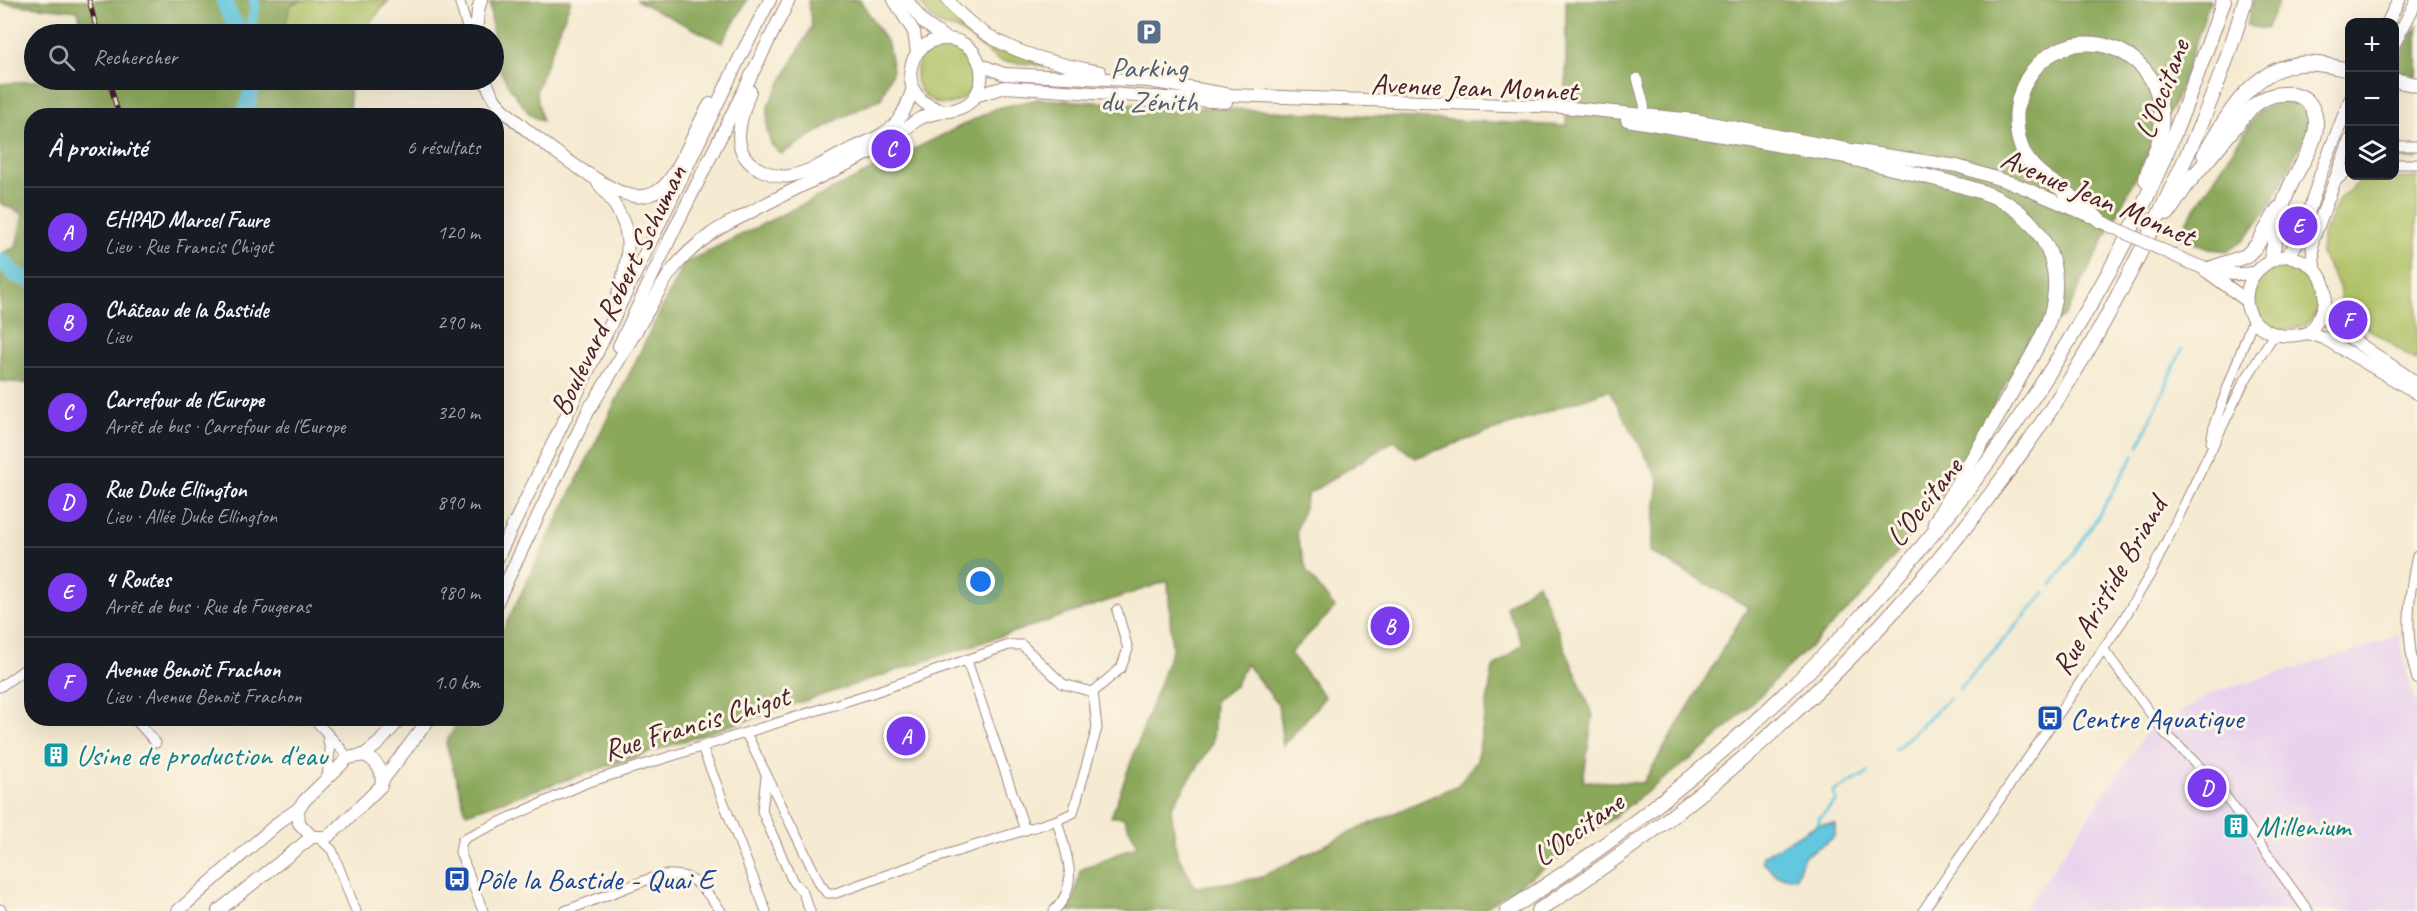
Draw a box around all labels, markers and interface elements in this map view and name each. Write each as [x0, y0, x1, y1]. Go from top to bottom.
parking icon: Parking du Zénith [1134, 17, 1164, 47]
map controls [2345, 18, 2399, 180]
button: + [2345, 18, 2399, 72]
search box [24, 24, 504, 90]
street label: L'Occitane [2126, 32, 2199, 144]
icon: search [45, 41, 78, 74]
text: Rechercher [93, 43, 177, 71]
place label: Parking du Zénith [1100, 48, 1198, 120]
street label: Avenue Jean Monnet [1370, 64, 1581, 110]
button: − [2345, 72, 2399, 126]
pin: C [872, 126, 910, 172]
button: layers [2345, 126, 2399, 180]
text: À proximité [48, 131, 147, 164]
text: 6 résultats [407, 135, 480, 160]
street label: Avenue Jean Monnet [1996, 139, 2203, 256]
street label: Boulevard Robert Schuman [541, 158, 695, 422]
pin: E [2278, 204, 2318, 248]
text: EHPAD Marcel Faure [105, 206, 269, 234]
text: A [62, 220, 73, 245]
text: 120 m [437, 220, 480, 245]
text: Lieu · Rue Francis Chigot [105, 234, 273, 259]
text: Château de la Bastide [105, 296, 269, 324]
pin: F [2328, 298, 2368, 342]
text: B [62, 310, 73, 335]
text: 290 m [437, 310, 480, 335]
text: Lieu [105, 324, 131, 349]
text: Carrefour de l'Europe [105, 386, 264, 414]
text: C [63, 400, 72, 425]
text: 320 m [437, 400, 480, 425]
text: Arrêt de bus · Carrefour de l'Europe [105, 414, 345, 439]
street label: L'Occitane [1877, 448, 1972, 554]
text: Rue Duke Ellington [105, 476, 247, 504]
street label: Rue Aristide Briand [2043, 486, 2177, 682]
text: D [62, 490, 73, 515]
text: 890 m [437, 490, 480, 515]
text: Lieu · Allée Duke Ellington [105, 504, 277, 529]
text: 4 Routes [105, 566, 170, 594]
your location [966, 567, 995, 596]
text: E [62, 580, 73, 605]
text: 980 m [437, 580, 480, 605]
text: Arrêt de bus · Rue de Fougeras [105, 594, 310, 619]
pin: B [1370, 604, 1410, 648]
text: Avenue Benoit Frachon [105, 656, 280, 684]
text: F [63, 670, 72, 695]
text: 1.0 km [434, 670, 480, 695]
street label: Rue Francis Chigot [598, 676, 797, 769]
text: Lieu · Avenue Benoit Frachon [105, 684, 302, 709]
place label: Centre Aquatique [2070, 699, 2245, 737]
bus stop icon: Centre Aquatique [2035, 703, 2065, 733]
pin: A [886, 714, 926, 758]
place label: Usine de production d'eau [76, 736, 329, 774]
building icon: Usine de production d'eau [41, 740, 71, 770]
pin: D [2188, 766, 2226, 810]
street label: L'Occitane [1525, 782, 1633, 875]
place label: Millenium [2256, 807, 2353, 845]
building icon: Millenium [2221, 811, 2251, 841]
place label: Pôle la Bastide - Quai E [476, 860, 718, 898]
bus stop icon: Pôle la Bastide - Quai E [442, 864, 472, 894]

